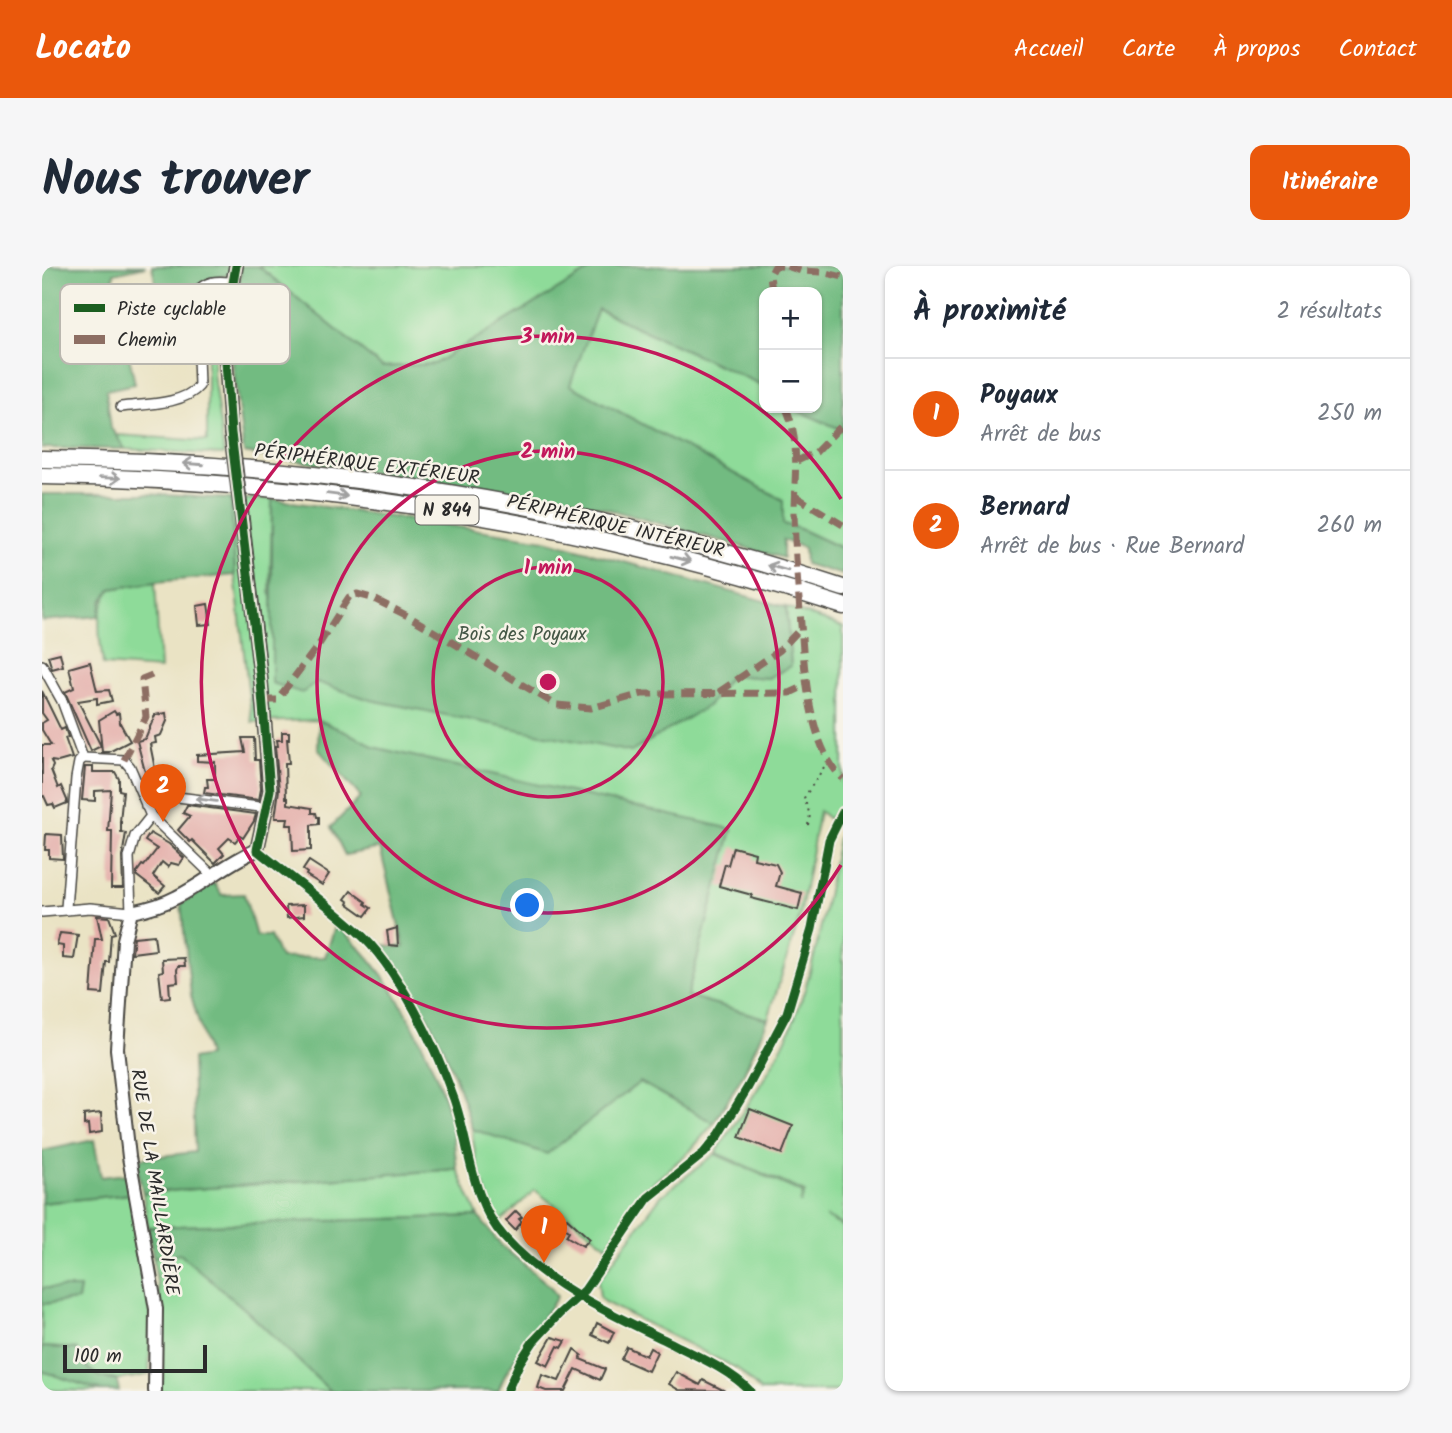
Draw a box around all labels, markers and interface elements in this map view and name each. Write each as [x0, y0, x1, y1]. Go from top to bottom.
text: Locato [35, 23, 131, 76]
text: Accueil [1014, 30, 1084, 69]
text: Carte [1122, 30, 1175, 69]
text: À propos [1213, 30, 1300, 69]
text: Contact [1338, 30, 1417, 69]
text: Nous trouver [42, 143, 309, 221]
button: Itinéraire [1250, 145, 1410, 220]
legend [60, 284, 290, 364]
map controls [759, 287, 822, 413]
button: + [759, 287, 822, 350]
text: À proximité [913, 288, 1066, 336]
text: 2 résultats [1277, 294, 1382, 330]
text: Piste cyclable [117, 295, 226, 325]
text: 3 min [520, 321, 575, 354]
text: Chemin [117, 326, 177, 356]
button: − [759, 350, 822, 413]
text: Poyaux [980, 375, 1058, 417]
text: 1 [933, 396, 939, 432]
text: 250 m [1317, 396, 1382, 432]
text: Arrêt de bus [980, 417, 1101, 453]
street label: PÉRIPHÉRIQUE EXTÉRIEUR [252, 436, 481, 494]
text: 2 min [521, 436, 575, 469]
one-way arrow [182, 457, 205, 470]
one-way arrow [98, 471, 121, 485]
street label: PÉRIPHÉRIQUE INTÉRIEUR [504, 487, 727, 567]
text: Bernard [980, 487, 1069, 529]
one-way arrow [325, 488, 348, 501]
road number: N 844 [416, 496, 478, 524]
text: 2 [929, 508, 943, 544]
text: 260 m [1317, 508, 1382, 544]
text: Arrêt de bus · Rue Bernard [980, 529, 1244, 565]
text: 1 min [524, 552, 572, 585]
one-way arrow [669, 553, 692, 566]
one-way arrow [767, 560, 789, 573]
park label: Bois des Poyaux [458, 620, 587, 650]
centre of rings [536, 670, 560, 694]
pin: 2 [140, 764, 186, 822]
one-way arrow [195, 794, 218, 807]
your location [510, 888, 544, 922]
street label: RUE DE LA MAILLARDIÈRE [121, 1067, 187, 1299]
pin: 1 [521, 1205, 567, 1263]
scale bar [63, 1342, 206, 1374]
text: 100 m [74, 1342, 122, 1372]

